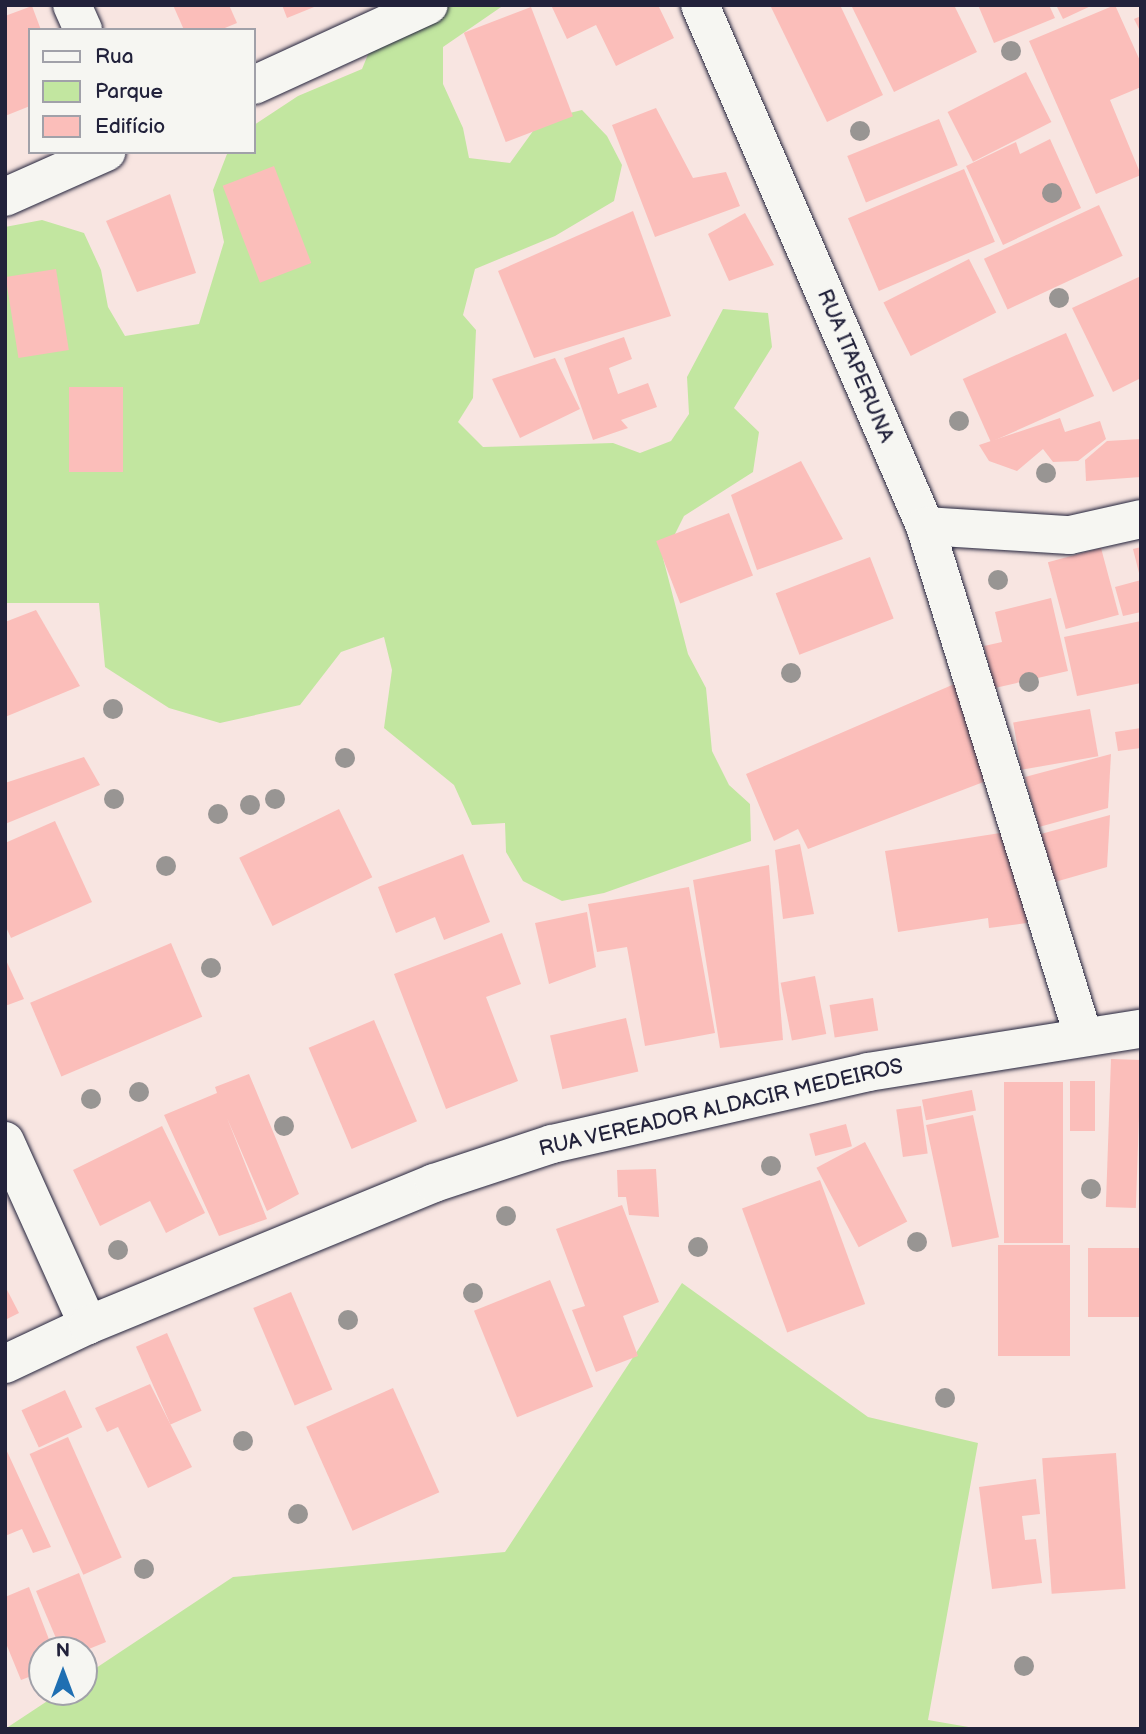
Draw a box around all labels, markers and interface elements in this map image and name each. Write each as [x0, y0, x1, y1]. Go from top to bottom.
legend [28, 28, 256, 154]
text: Rua [95, 44, 134, 69]
text: Parque [95, 79, 163, 104]
text: Edifício [95, 114, 165, 139]
street label: RUA ITAPERUNA [811, 286, 899, 446]
street label: RUA VEREADOR ALDACIR MEDEIROS [536, 1054, 906, 1162]
north arrow [28, 1636, 98, 1706]
text: N [56, 1640, 70, 1663]

